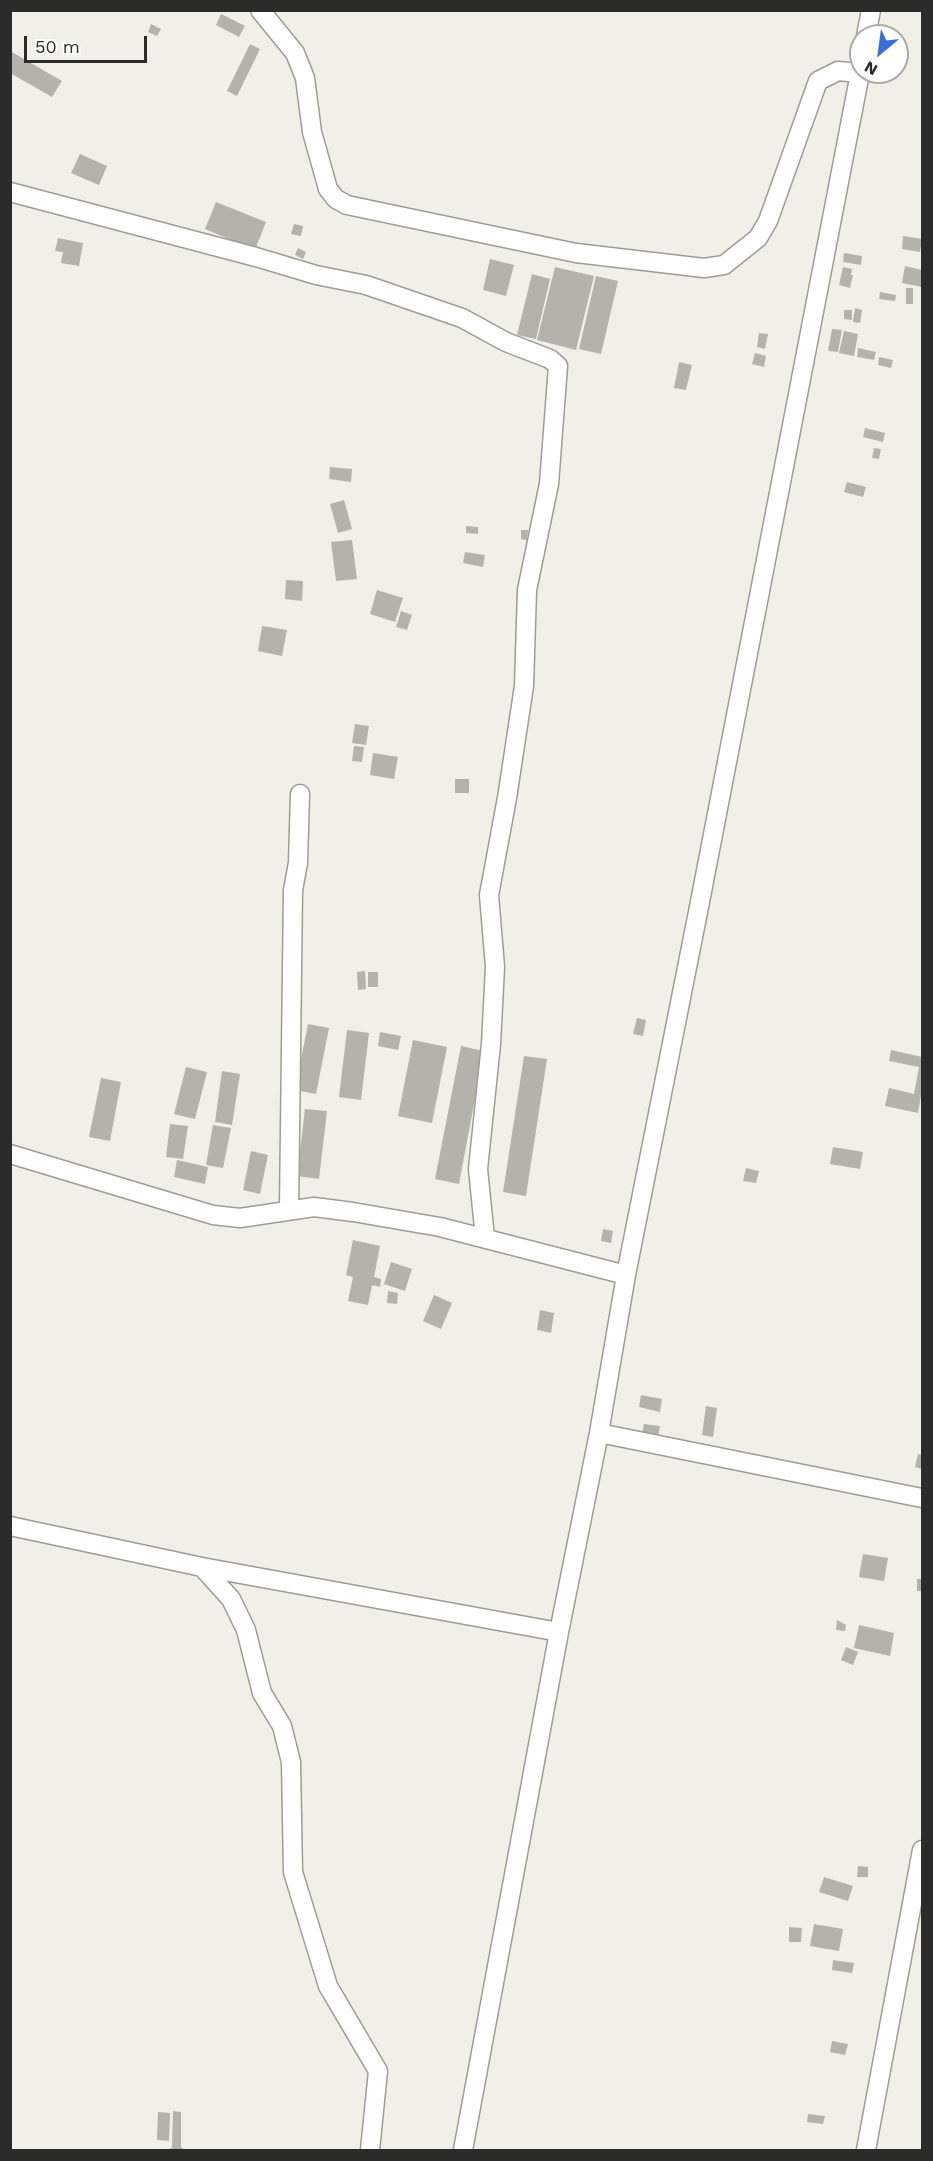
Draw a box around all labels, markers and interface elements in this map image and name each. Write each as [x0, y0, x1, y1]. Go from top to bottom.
scale bar [27, 24, 150, 62]
north arrow [849, 24, 909, 84]
text: 50 m [35, 36, 80, 57]
text: N [861, 57, 881, 80]

